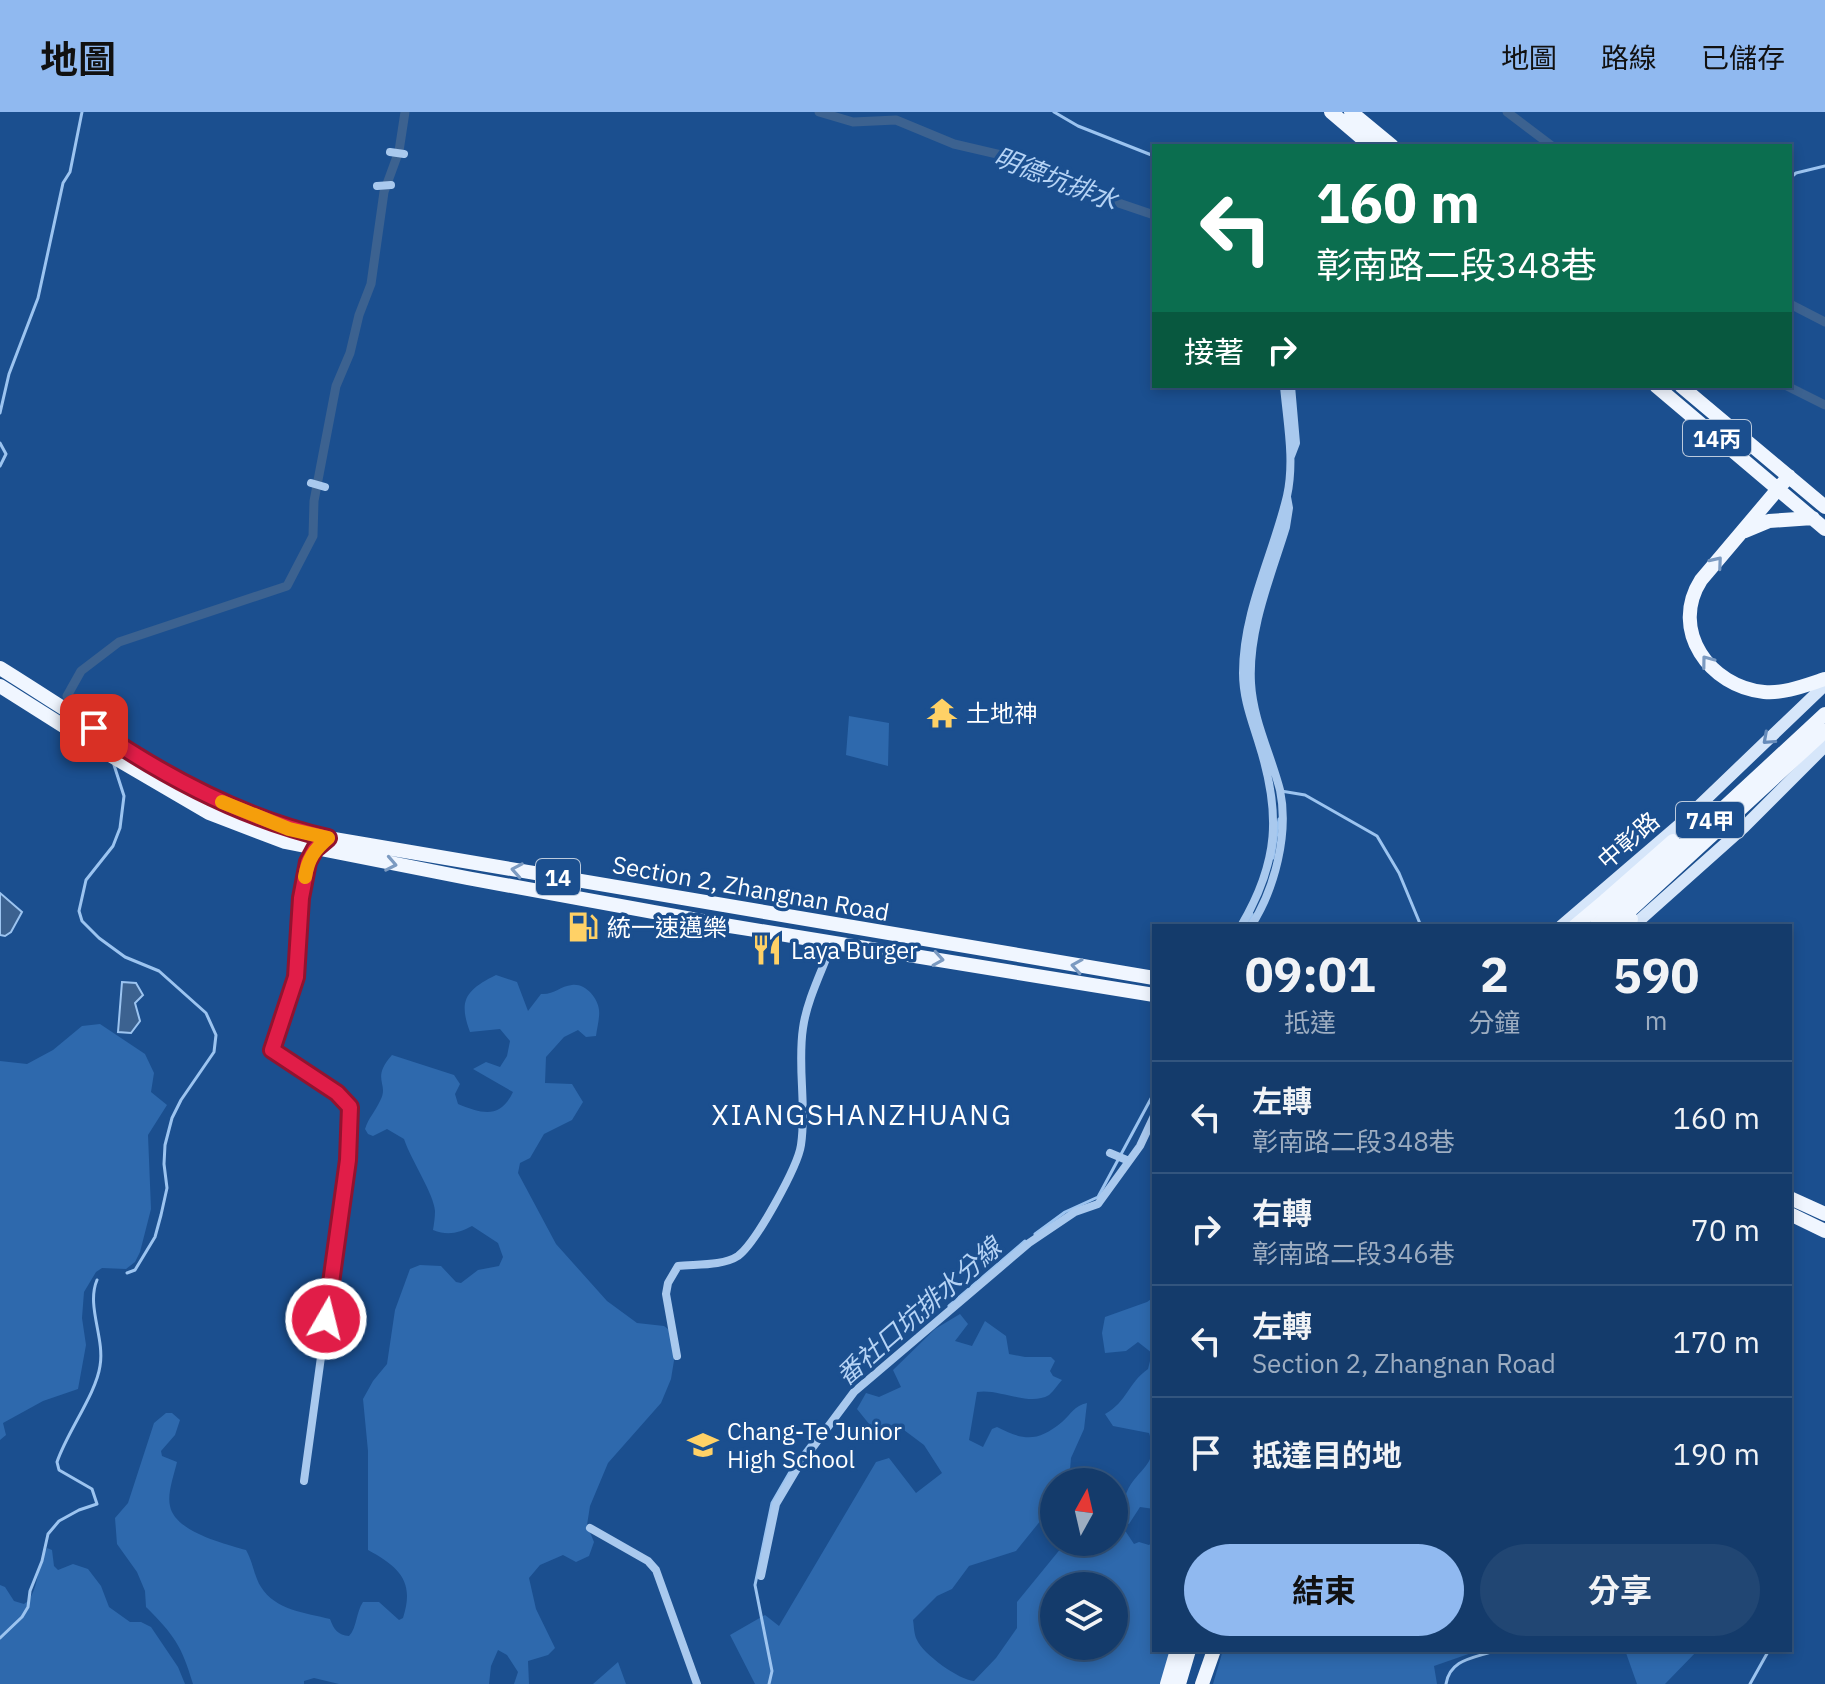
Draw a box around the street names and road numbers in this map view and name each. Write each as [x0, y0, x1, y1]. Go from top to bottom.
road number: 14丙 [1683, 420, 1751, 456]
road number: 74甲 [1676, 802, 1744, 838]
street label: 中彰路 [1590, 804, 1666, 876]
street label: Section 2, Zhangnan Road [610, 848, 892, 928]
road number: 14 [536, 859, 580, 895]

